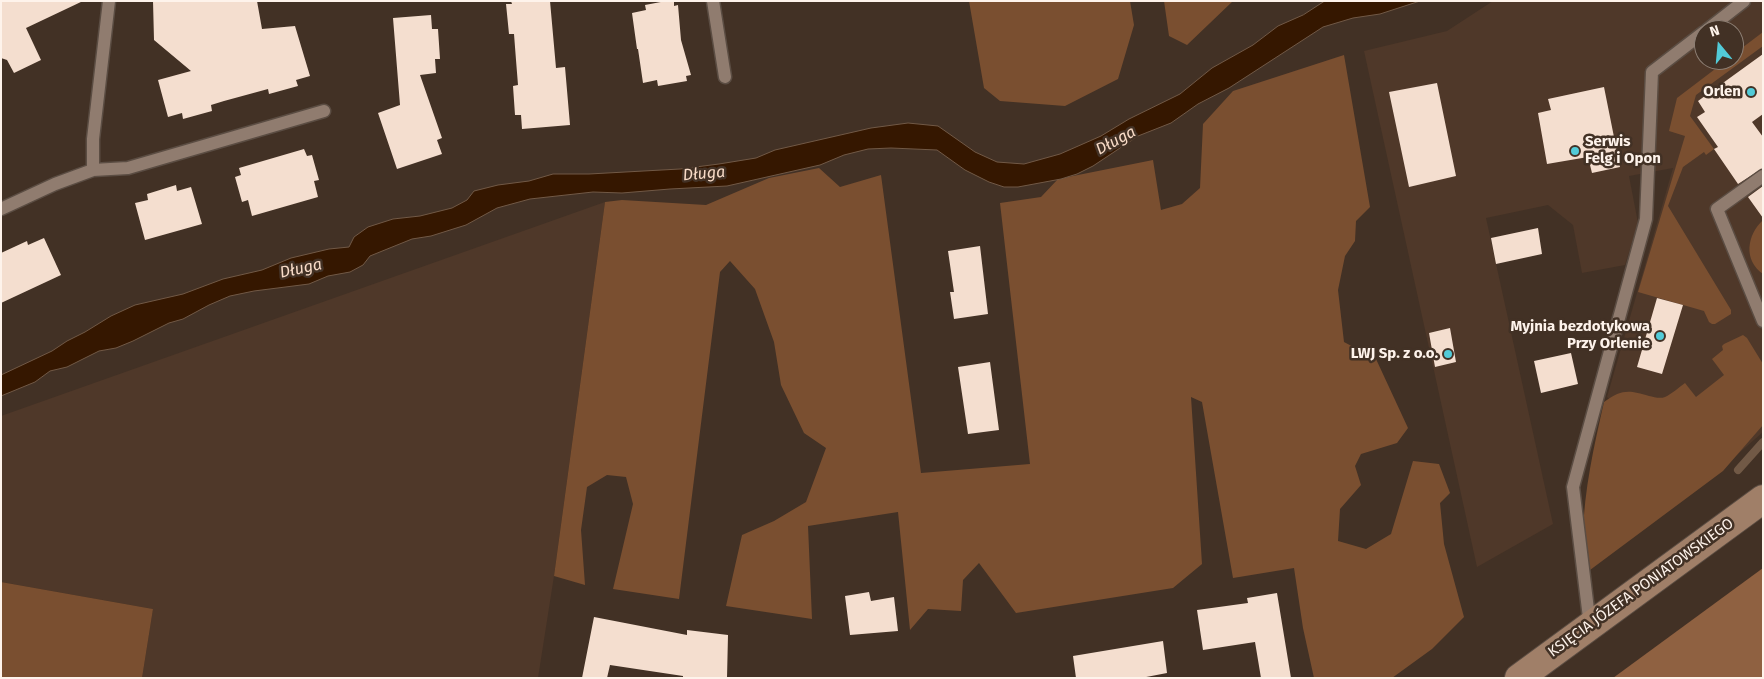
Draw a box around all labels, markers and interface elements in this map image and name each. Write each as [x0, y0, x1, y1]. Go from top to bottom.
north arrow [1694, 20, 1744, 70]
text: N [1708, 22, 1722, 41]
place label: Orlen [1703, 83, 1741, 101]
marker: Orlen [1745, 86, 1757, 98]
water label: Długa [1093, 123, 1139, 159]
place label: Serwis Felg i Opon [1585, 133, 1661, 168]
marker: Serwis Felg i Opon [1569, 145, 1581, 157]
water label: Długa [682, 163, 726, 185]
water label: Długa [278, 255, 324, 283]
place label: Myjnia bezdotykowa Przy Orlenie [1510, 318, 1650, 353]
marker: Myjnia bezdotykowa Przy Orlenie [1654, 330, 1666, 342]
place label: LWJ Sp. z o.o. [1351, 345, 1438, 363]
marker: LWJ Sp. z o.o. [1442, 348, 1454, 360]
street label: KSIĘCIA JÓZEFA PONIATOWSKIEGO [1545, 515, 1737, 661]

